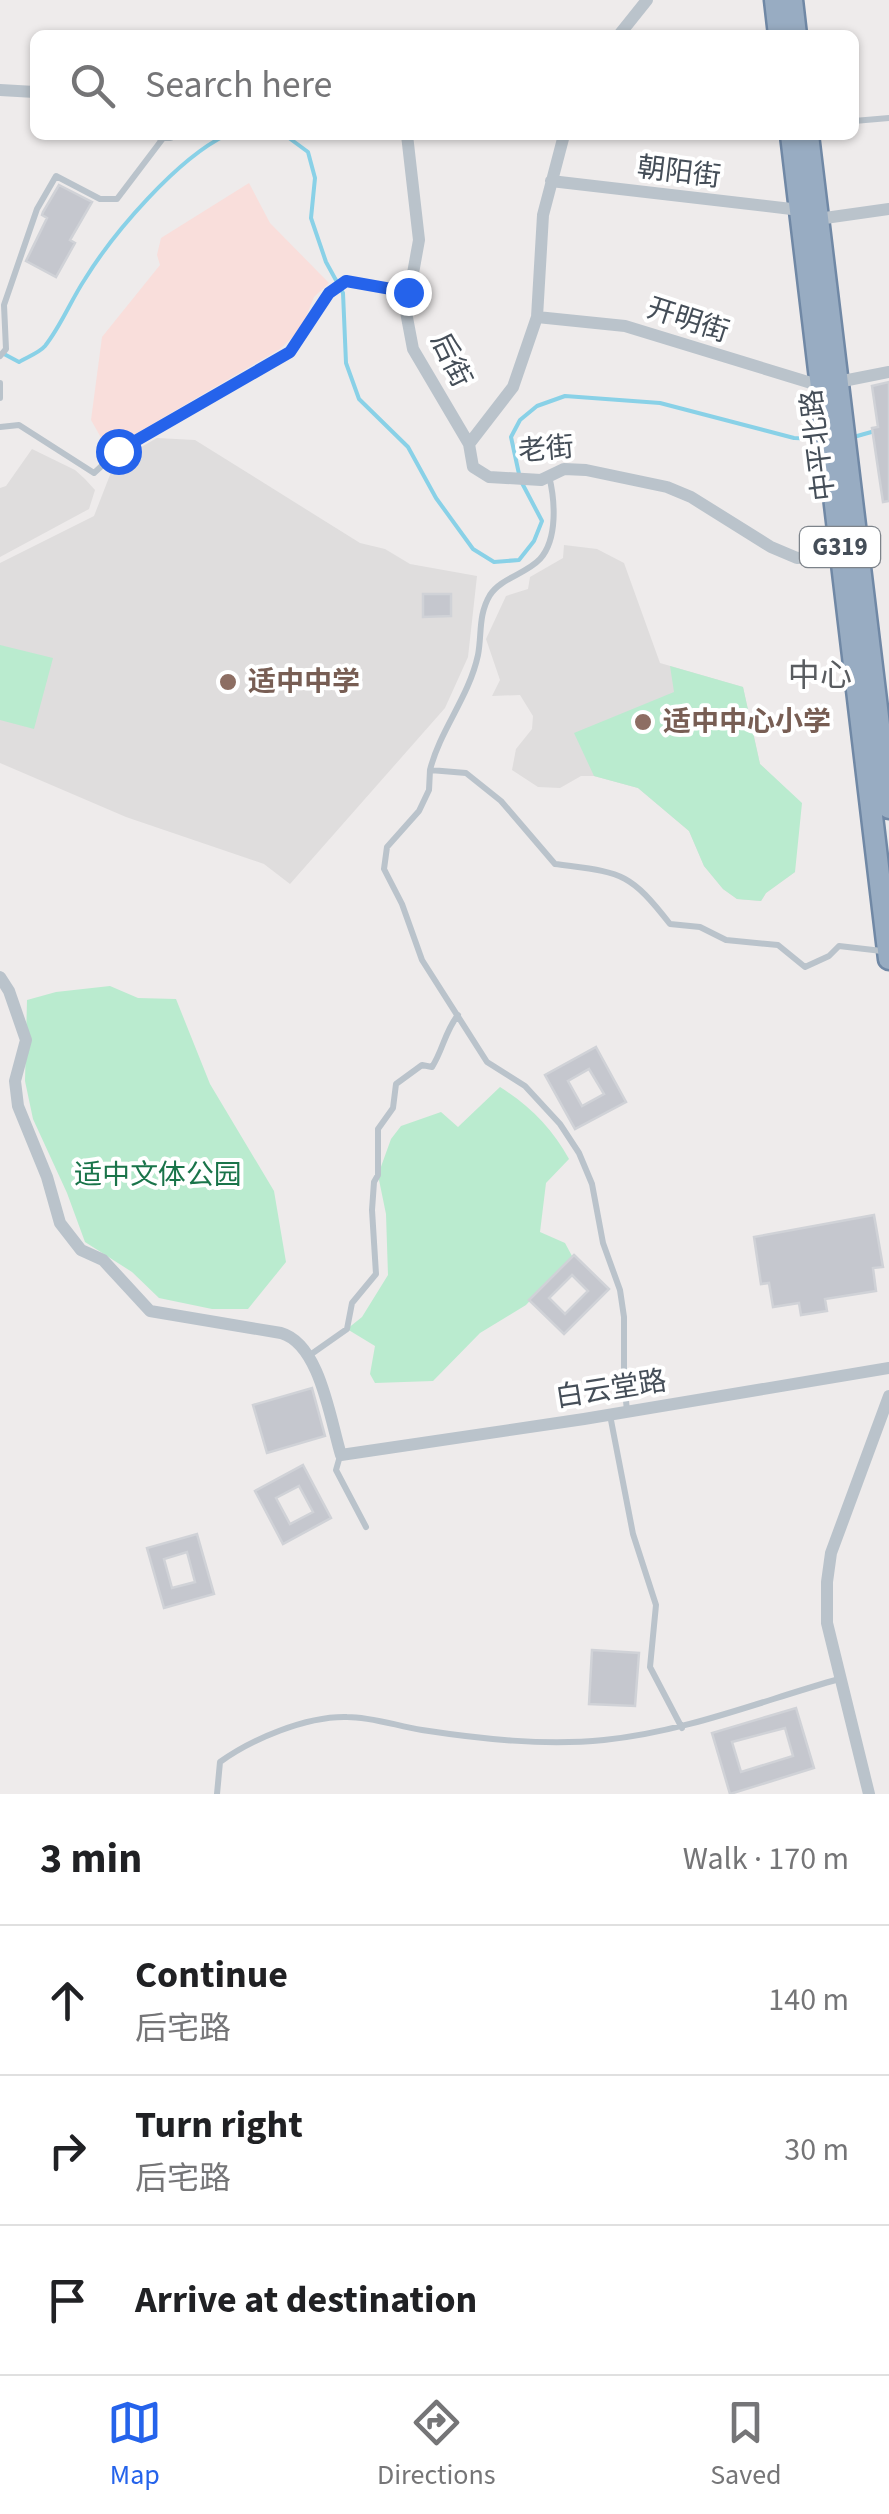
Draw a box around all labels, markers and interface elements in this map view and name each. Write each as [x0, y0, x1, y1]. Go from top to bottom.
search box [30, 30, 859, 140]
icon: search [65, 58, 120, 113]
text: Search here [145, 58, 332, 112]
street label: 朝阳街 [635, 147, 723, 197]
route end [386, 270, 432, 316]
street label: 开明街 [642, 288, 734, 352]
street label: 后街 [421, 326, 481, 394]
street label: 中平北路 [791, 387, 845, 503]
street label: 老街 [516, 427, 576, 471]
route start [96, 429, 142, 475]
road number: G319 [800, 527, 880, 567]
district label: 中心 [788, 653, 852, 699]
place label: 适中中学 [248, 662, 360, 702]
marker: 适中中学 [217, 671, 239, 693]
place label: 适中中心小学 [663, 702, 831, 742]
marker: 适中中心小学 [632, 711, 654, 733]
park label: 适中文体公园 [74, 1155, 242, 1195]
street label: 白云堂路 [553, 1360, 669, 1418]
text: 3 min [40, 1829, 142, 1889]
text: Walk · 170 m [683, 1836, 849, 1882]
text: Continue [135, 1948, 288, 2002]
icon: ahead [40, 1973, 95, 2028]
text: 140 m [768, 1977, 849, 2023]
text: 后宅路 [135, 2006, 231, 2052]
text: Turn right [135, 2098, 303, 2152]
icon: right [40, 2123, 95, 2178]
text: 30 m [784, 2127, 849, 2173]
text: 后宅路 [135, 2156, 231, 2202]
icon: arrive [40, 2273, 95, 2328]
text: Arrive at destination [135, 2273, 477, 2327]
tab: Map [107, 2395, 162, 2495]
tab: Directions [377, 2395, 496, 2495]
tab: Saved [710, 2395, 782, 2495]

